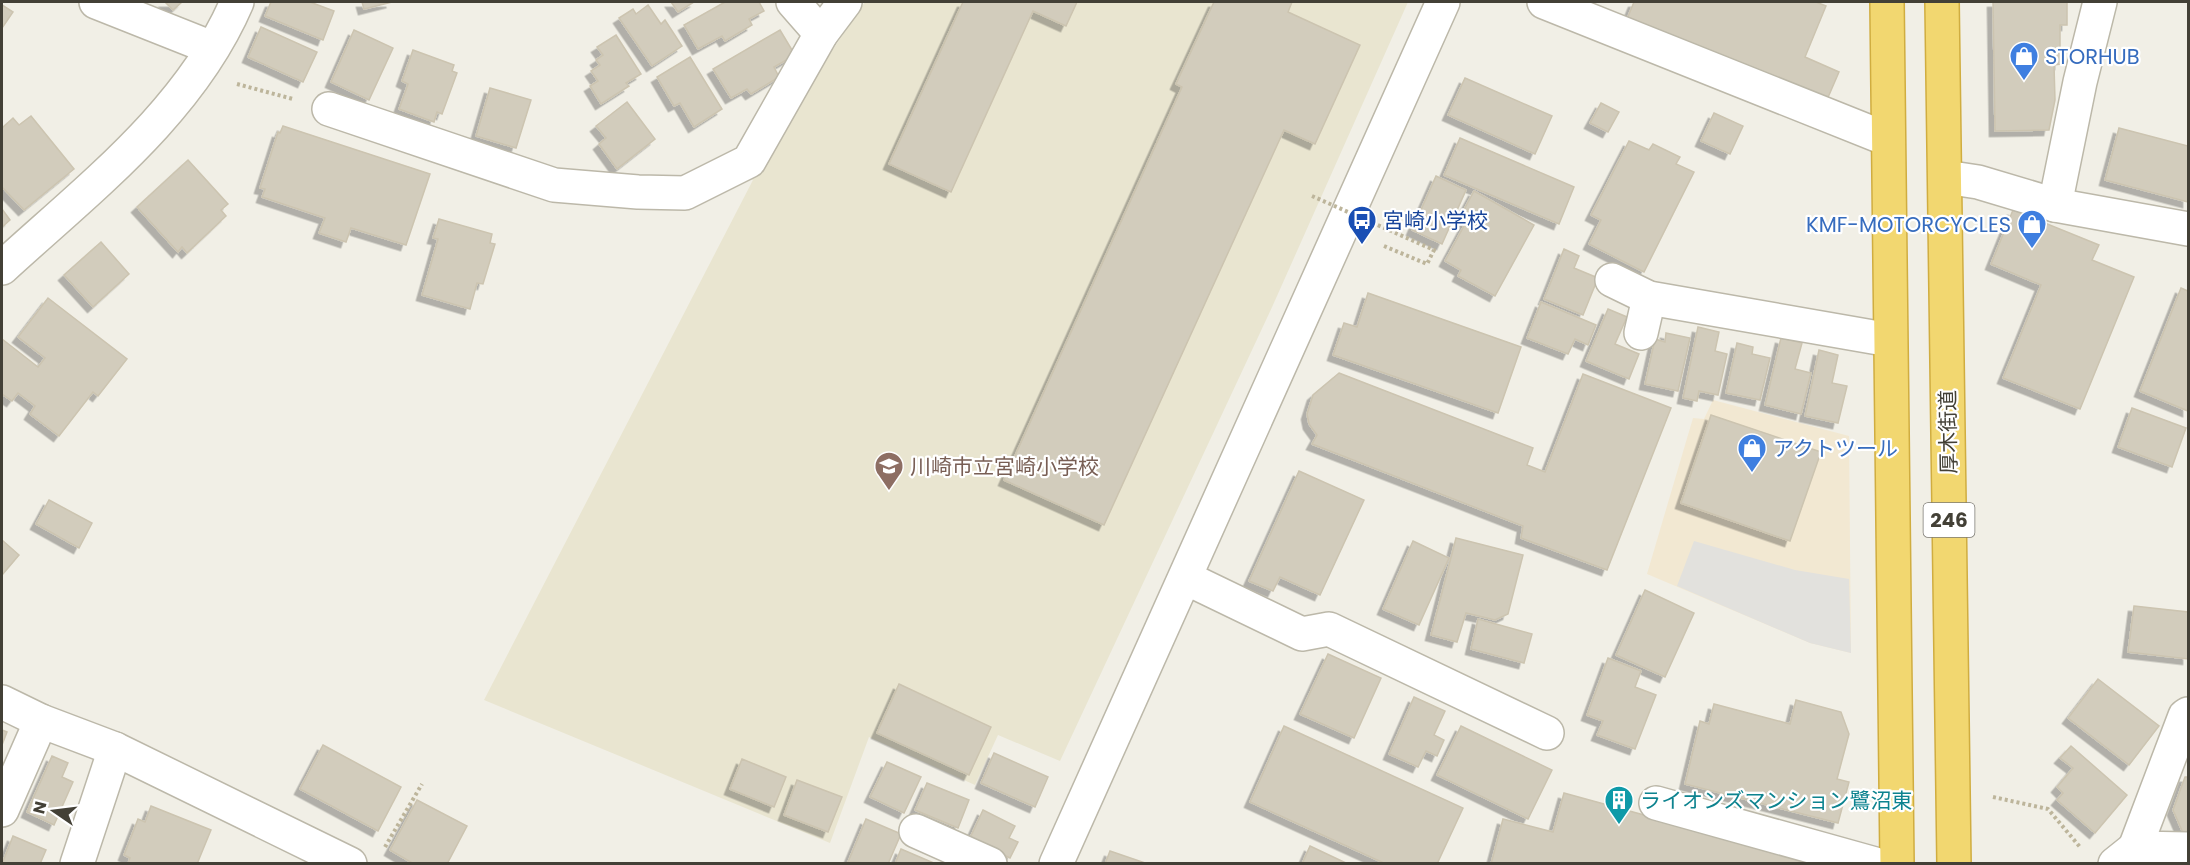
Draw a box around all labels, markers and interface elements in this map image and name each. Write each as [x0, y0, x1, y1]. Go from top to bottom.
shop icon: STORHUB [2008, 40, 2040, 82]
place label: STORHUB [2045, 42, 2140, 71]
bus stop icon: 宮崎小学校 [1346, 204, 1378, 246]
place label: 宮崎小学校 [1383, 206, 1488, 235]
shop icon: KMF-MOTORCYCLES [2016, 208, 2048, 250]
place label: KMF-MOTORCYCLES [1806, 210, 2011, 239]
street label: 厚木街道 [1933, 390, 1963, 474]
shop icon: アクトツール [1736, 432, 1768, 474]
place label: アクトツール [1773, 434, 1898, 463]
school or university icon: 川崎市立宮崎小学校 [873, 450, 905, 492]
place label: 川崎市立宮崎小学校 [910, 452, 1099, 481]
road number: 246 [1924, 503, 1974, 537]
north arrow [24, 781, 84, 841]
building icon: ライオンズマンション鷺沼東 [1603, 784, 1635, 826]
place label: ライオンズマンション鷺沼東 [1640, 786, 1913, 815]
text: N [27, 799, 53, 816]

